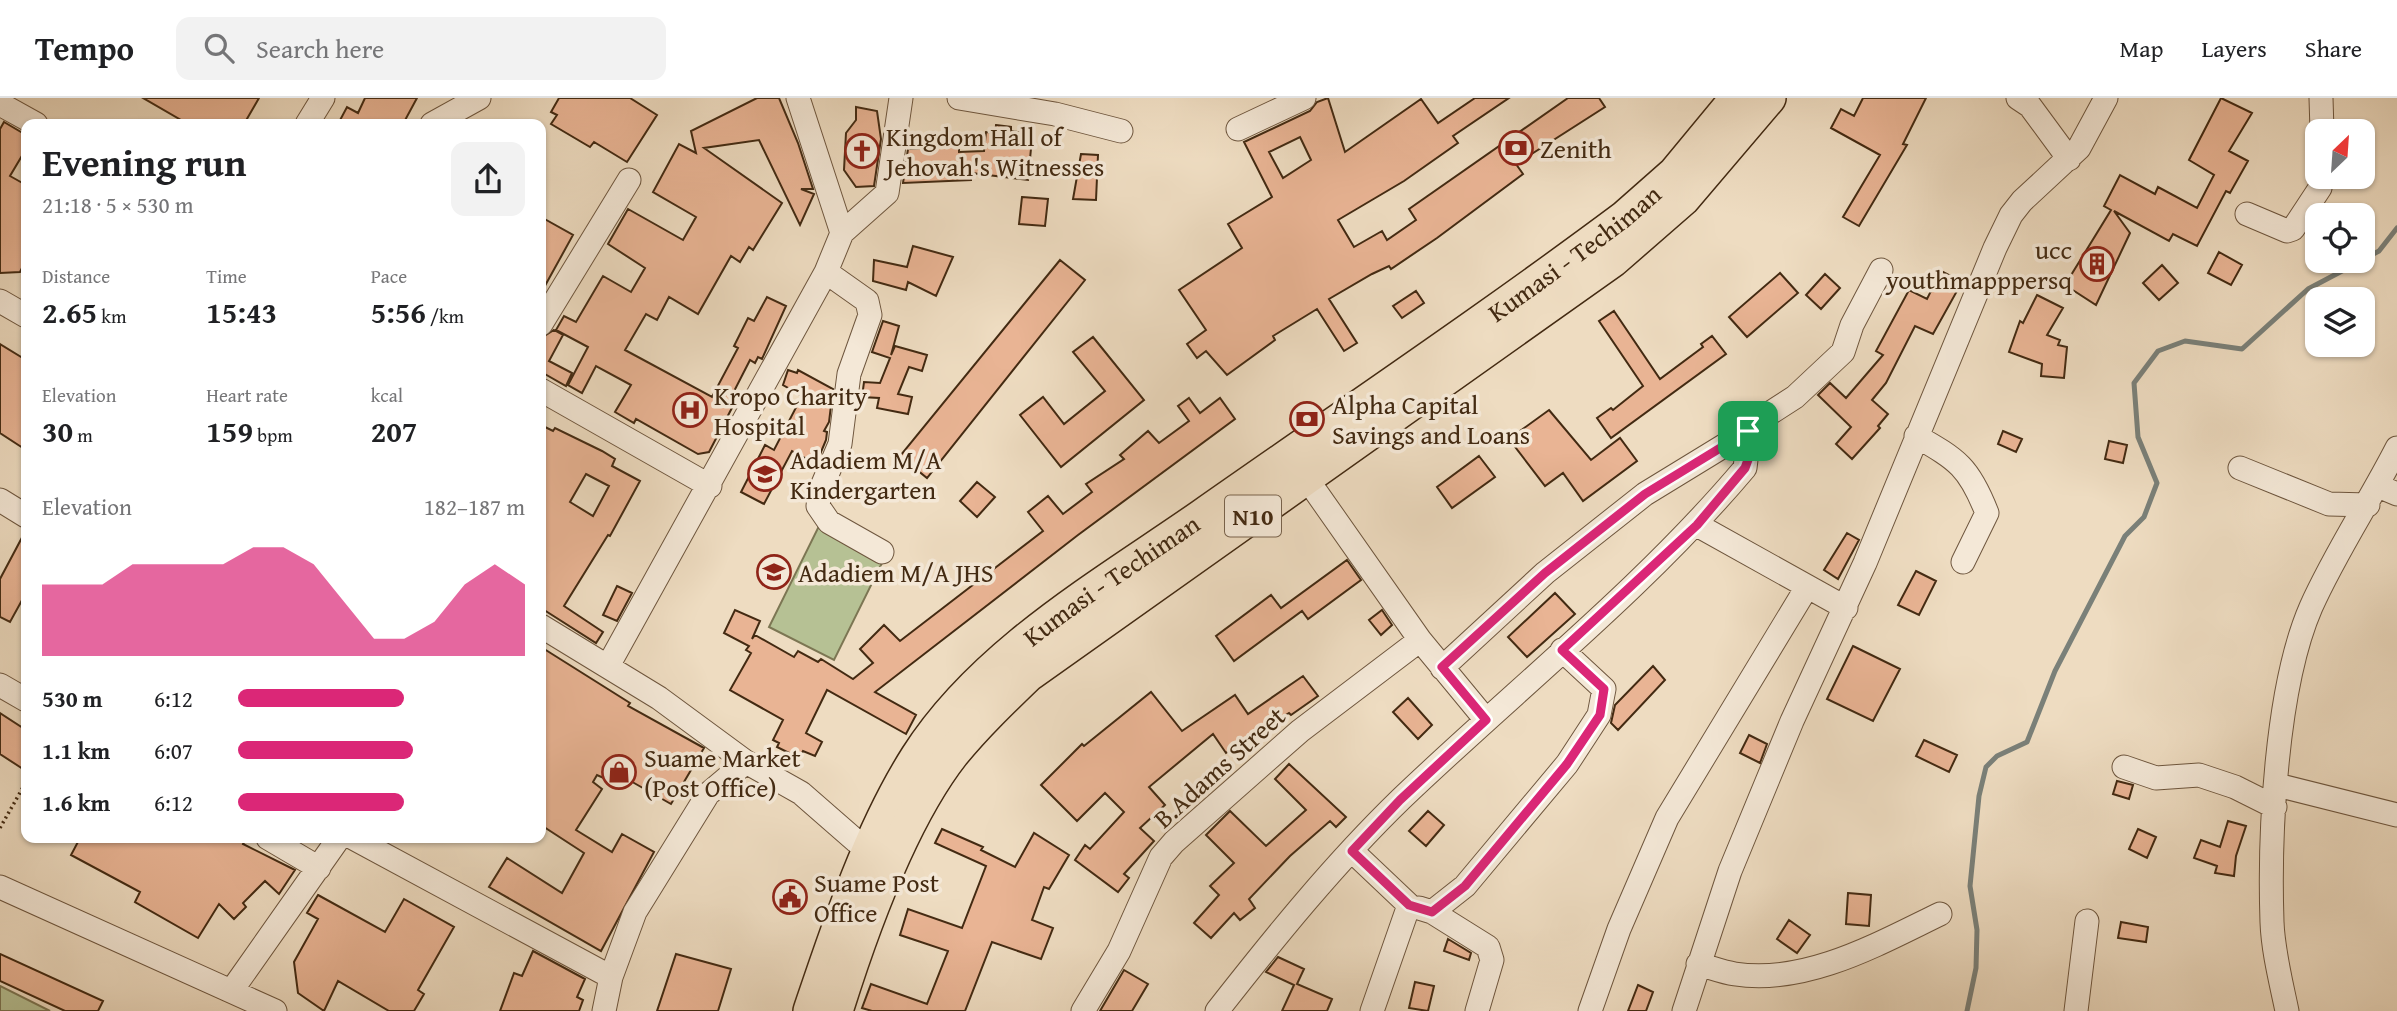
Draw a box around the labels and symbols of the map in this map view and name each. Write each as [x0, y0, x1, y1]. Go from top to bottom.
place label: Kingdom Hall of Jehovah's Witnesses [883, 117, 1104, 186]
north arrow [2305, 119, 2375, 189]
bank icon: Zenith [1497, 129, 1535, 167]
place label: Zenith [1540, 129, 1612, 168]
church icon: Kingdom Hall of Jehovah's Witnesses [843, 132, 881, 170]
street label: Kumasi - Techiman [1479, 175, 1670, 331]
place label: ucc youthmapppersq [1885, 230, 2072, 299]
building icon: ucc youthmapppersq [2078, 245, 2116, 283]
place label: Kropo Charity Hospital [714, 376, 867, 445]
place label: Alpha Capital Savings and Loans [1332, 385, 1530, 454]
hospital icon: Kropo Charity Hospital [671, 391, 709, 429]
bank icon: Alpha Capital Savings and Loans [1288, 400, 1326, 438]
pin [1718, 401, 1778, 461]
place label: Adadiem M/A Kindergarten [790, 440, 942, 509]
school or university icon: Adadiem M/A Kindergarten [746, 455, 784, 493]
road number: N10 [1225, 496, 1281, 536]
street label: Kumasi - Techiman [1014, 504, 1208, 655]
school or university icon: Adadiem M/A JHS [755, 553, 793, 591]
place label: Adadiem M/A JHS [798, 553, 993, 592]
street label: B.Adams Street [1144, 697, 1294, 837]
place label: Suame Market (Post Office) [644, 738, 801, 807]
shop icon: Suame Market (Post Office) [600, 753, 638, 791]
place label: Suame Post Office [814, 863, 939, 932]
public building icon: Suame Post Office [771, 878, 809, 916]

